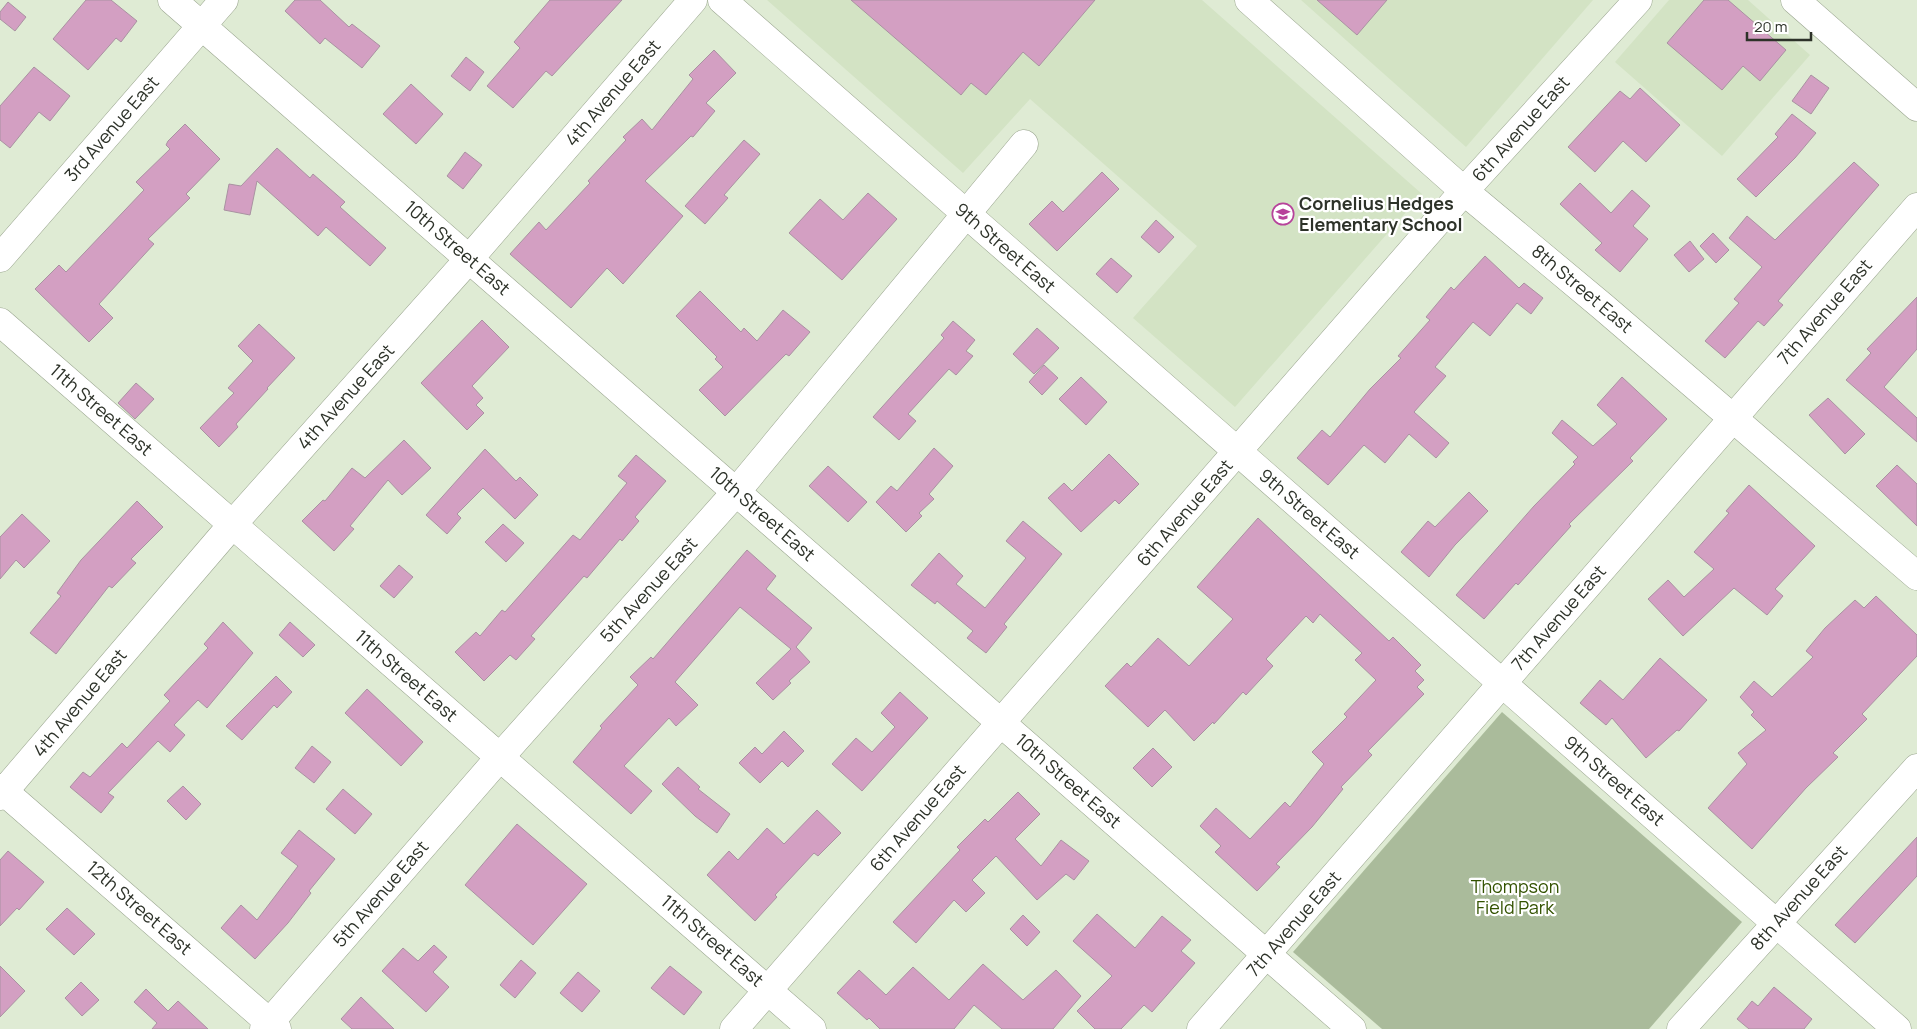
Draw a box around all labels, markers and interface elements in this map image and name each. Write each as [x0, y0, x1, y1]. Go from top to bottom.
scale bar [1747, 10, 1811, 42]
text: 20 m [1754, 16, 1787, 37]
street label: 4th Avenue East [559, 34, 665, 151]
street label: 3rd Avenue East [59, 70, 164, 186]
street label: 6th Avenue East [1466, 70, 1574, 186]
place label: Cornelius Hedges Elementary School [1299, 191, 1462, 236]
street label: 10th Street East [400, 195, 516, 300]
street label: 9th Street East [950, 197, 1061, 298]
school or university icon: Cornelius Hedges Elementary School [1271, 202, 1295, 226]
street label: 8th Street East [1527, 239, 1638, 338]
street label: 7th Avenue East [1772, 253, 1877, 369]
street label: 4th Avenue East [291, 338, 399, 454]
street label: 11th Street East [45, 358, 158, 461]
street label: 6th Avenue East [1131, 454, 1238, 571]
street label: 10th Street East [705, 461, 821, 566]
street label: 9th Street East [1254, 463, 1365, 564]
street label: 5th Avenue East [594, 531, 702, 647]
street label: 7th Avenue East [1506, 559, 1611, 675]
street label: 11th Street East [350, 624, 463, 727]
street label: 4th Avenue East [27, 643, 132, 761]
street label: 10th Street East [1011, 728, 1127, 833]
street label: 9th Street East [1559, 730, 1670, 831]
street label: 6th Avenue East [864, 759, 971, 876]
street label: 5th Avenue East [327, 835, 433, 952]
street label: 8th Avenue East [1744, 839, 1852, 955]
street label: 12th Street East [82, 855, 197, 960]
street label: 7th Avenue East [1241, 865, 1346, 981]
park label: Thompson Field Park [1471, 874, 1559, 919]
street label: 11th Street East [656, 889, 769, 992]

